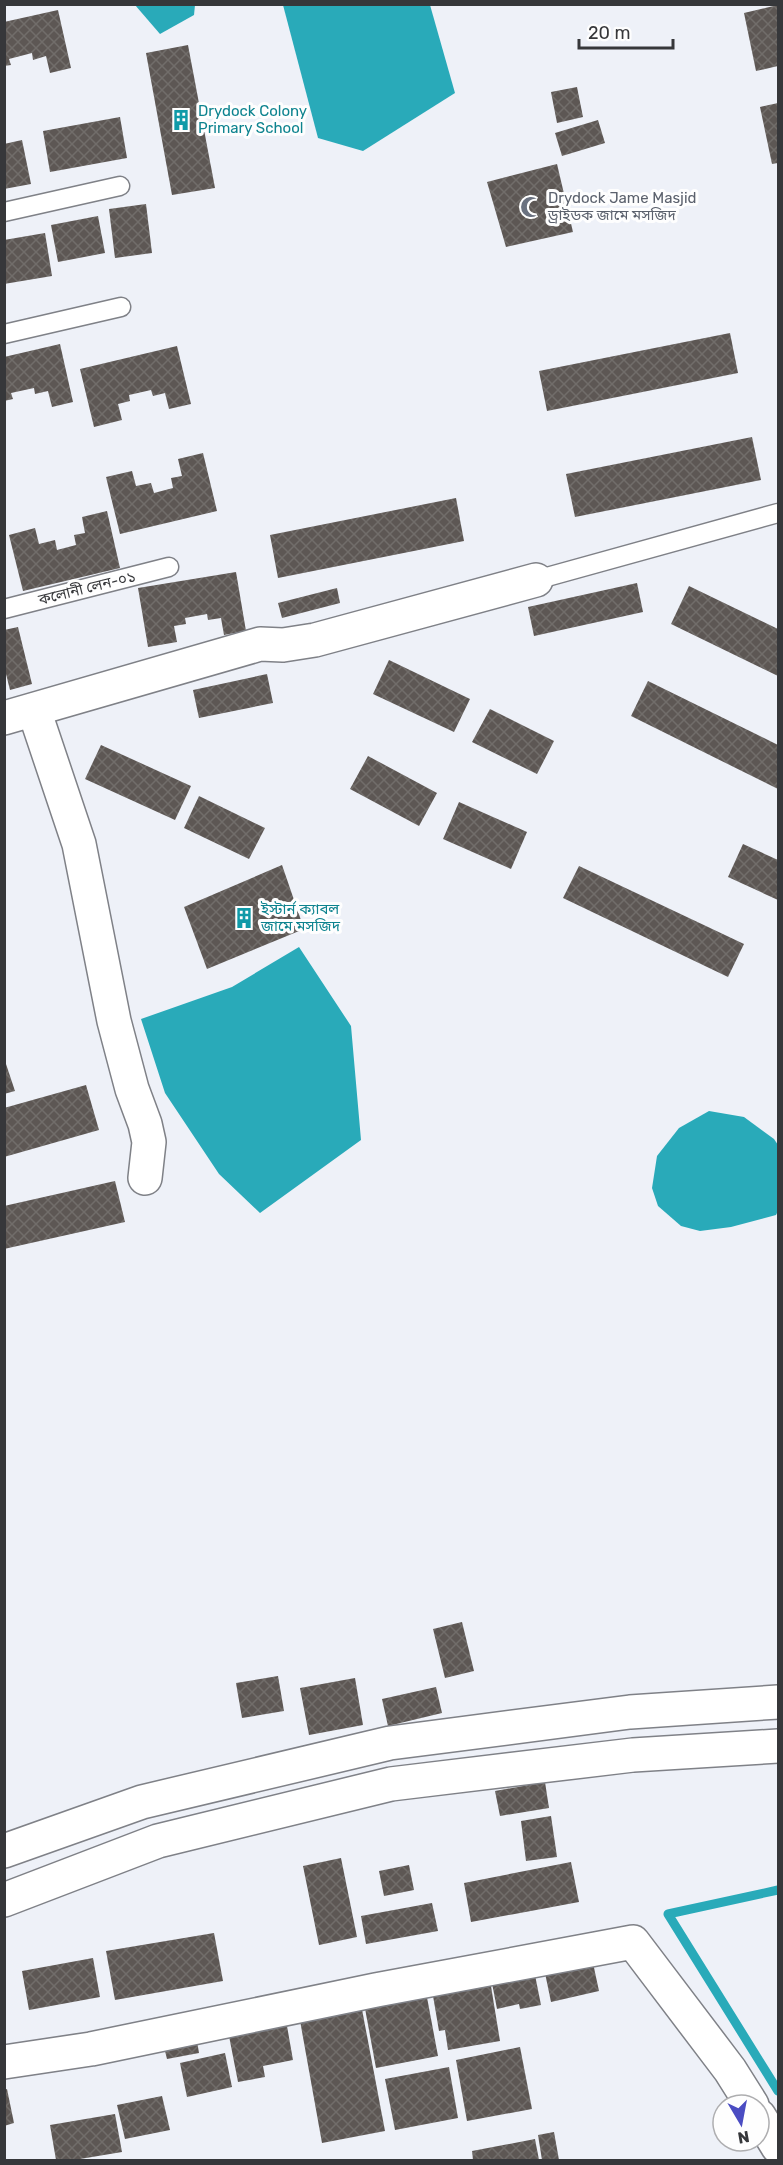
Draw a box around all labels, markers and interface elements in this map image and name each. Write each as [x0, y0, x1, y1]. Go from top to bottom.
scale bar [579, 12, 674, 50]
text: 20 m [588, 22, 630, 44]
place label: Drydock Colony Primary School [198, 102, 307, 137]
building icon: Drydock Colony Primary School [169, 108, 193, 132]
place label: Drydock Jame Masjid ড্রাইডক জামে মসজিদ [547, 189, 696, 224]
mosque icon: Drydock Jame Masjid ড্রাইডক জামে মসজিদ [519, 195, 543, 219]
street label: কলোনী লেন-০১ [36, 567, 138, 609]
place label: ইস্টার্ন ক্যাবল জামে মসজিদ [260, 900, 341, 935]
building icon: ইস্টার্ন ক্যাবল জামে মসজিদ [232, 906, 256, 930]
north arrow [711, 2093, 771, 2153]
text: N [736, 2127, 751, 2148]

